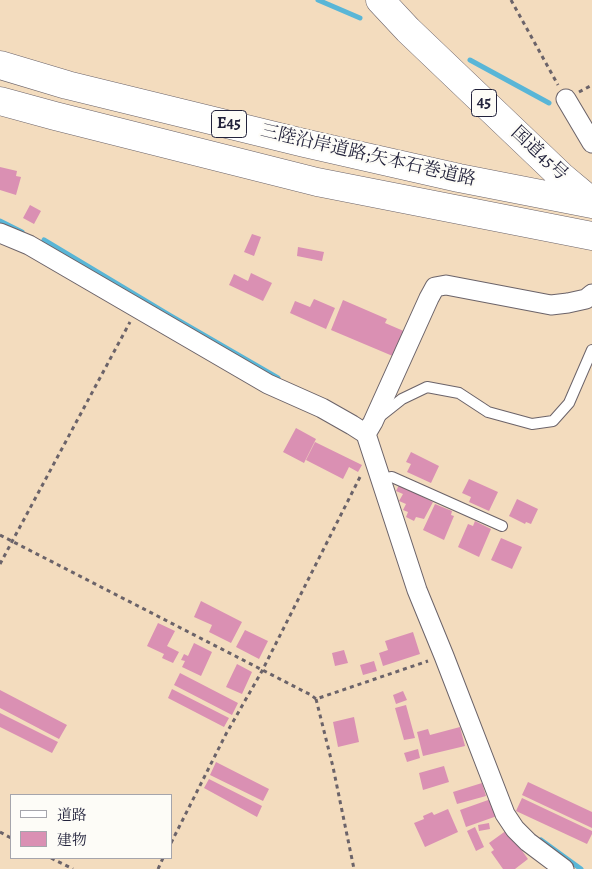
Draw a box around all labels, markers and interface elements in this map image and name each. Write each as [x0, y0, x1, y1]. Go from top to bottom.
road number: 45 [472, 90, 496, 116]
road number: E45 [212, 110, 246, 138]
street label: 三陸沿岸道路;矢本石巻道路 [258, 121, 478, 191]
street label: 国道45号 [506, 122, 572, 186]
legend [10, 794, 172, 859]
text: 道路 [57, 805, 87, 825]
text: 建物 [57, 830, 87, 850]

